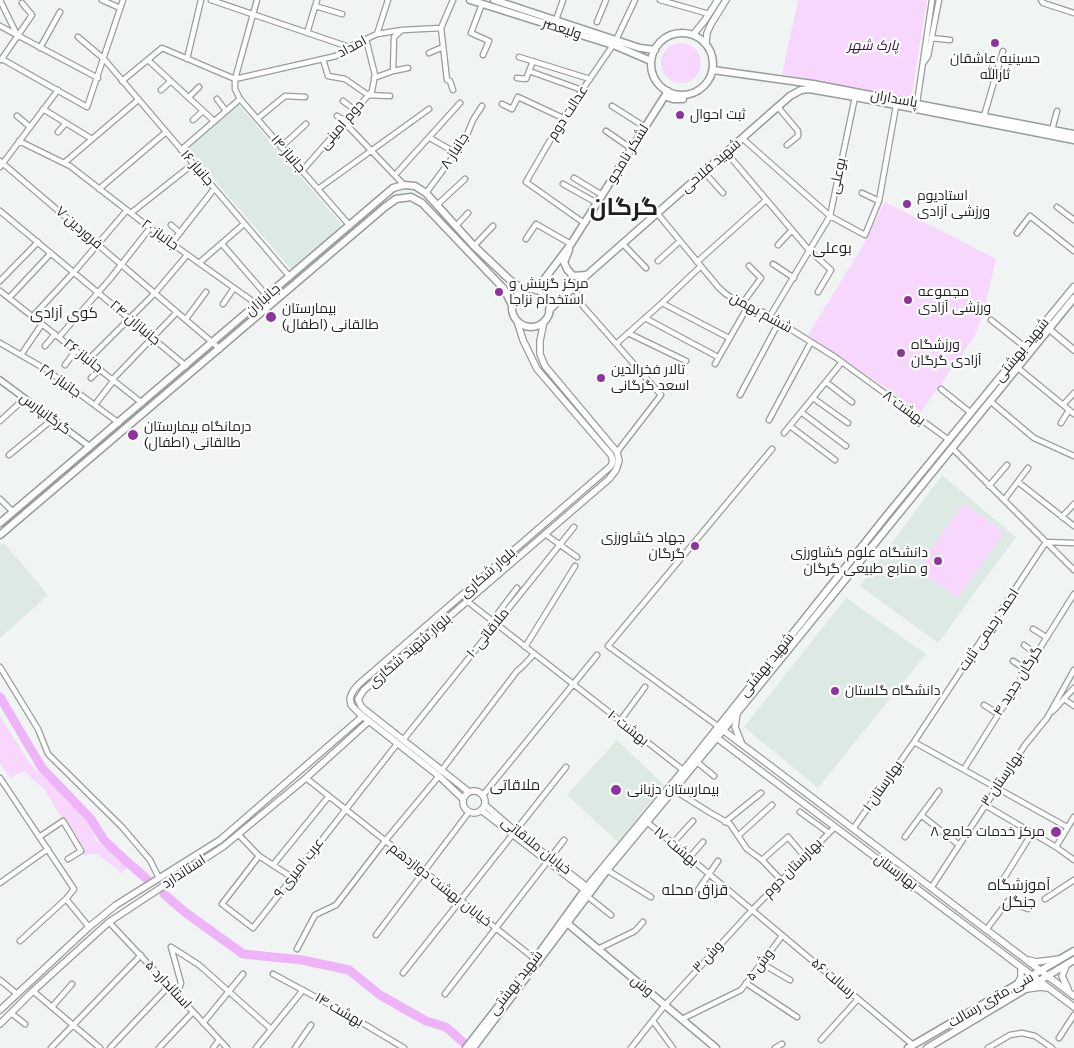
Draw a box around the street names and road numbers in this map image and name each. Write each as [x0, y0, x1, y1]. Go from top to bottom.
street label: ولیعصر [540, 15, 584, 43]
street label: امداد [334, 32, 370, 62]
street label: عدالت دوم [544, 83, 592, 143]
street label: پاسداران [869, 87, 919, 111]
street label: دوم امینی [316, 97, 368, 153]
street label: لشکر نامجو [603, 121, 653, 187]
street label: جانباز ۸ [437, 130, 473, 172]
street label: جانباز ۱۴ [267, 132, 309, 176]
street label: شهید فلاحی [678, 135, 744, 197]
street label: جانباز ۱۶ [177, 147, 217, 189]
street label: بوعلی [826, 156, 850, 196]
street label: فروردین ۷ [52, 203, 106, 253]
street label: ۲۰ جانباز [138, 216, 182, 254]
street label: جانبازان [242, 280, 284, 320]
street label: ششم بهمن [727, 289, 795, 337]
street label: جانبازان ۲۴ [106, 297, 164, 349]
street label: شهید بهشتی [991, 315, 1053, 385]
street label: جانباز ۲۶ [60, 335, 106, 377]
street label: جانباز ۲۸ [36, 361, 84, 401]
street label: ۸ بهشت [879, 387, 929, 429]
street label: گرگانپارس [16, 389, 74, 439]
street label: بلوار شکاری [457, 544, 519, 602]
street label: احمد رحیمی ثابت [955, 586, 1023, 674]
street label: ۱۰ ملاقاتی [463, 605, 513, 661]
street label: بلوار شهید شکاری [365, 610, 455, 692]
street label: شهید بهشتی [736, 630, 798, 700]
street label: گرگان جدید ۴ [990, 643, 1046, 719]
street label: بهشت ۱۰ [604, 707, 652, 749]
street label: بهارستان ۳ [977, 748, 1027, 810]
street label: ۱ بهارستان [860, 758, 906, 814]
street label: خیابان ملاقاتی [498, 814, 574, 878]
street label: بهشت ۱۷ [650, 824, 702, 870]
street label: ۹ عرب امیری [270, 835, 328, 901]
street label: بهارستان دوم [760, 835, 826, 901]
street label: خیابان بهشت دوازدهم [385, 840, 495, 930]
street label: بهارستان [871, 850, 921, 894]
street label: استاندارد [159, 852, 209, 892]
street label: وش ۳ [689, 938, 727, 976]
street label: وش ۵ [743, 946, 777, 984]
street label: شهید بهشتی [486, 947, 546, 1019]
street label: ۵۶ رسالت [807, 955, 859, 1001]
street label: ۵ استاندارد [141, 957, 195, 1013]
street label: سی متری رسالت [945, 969, 1037, 1031]
street label: وش [627, 972, 657, 1000]
street label: بهشت ۱۴ [312, 989, 366, 1031]

